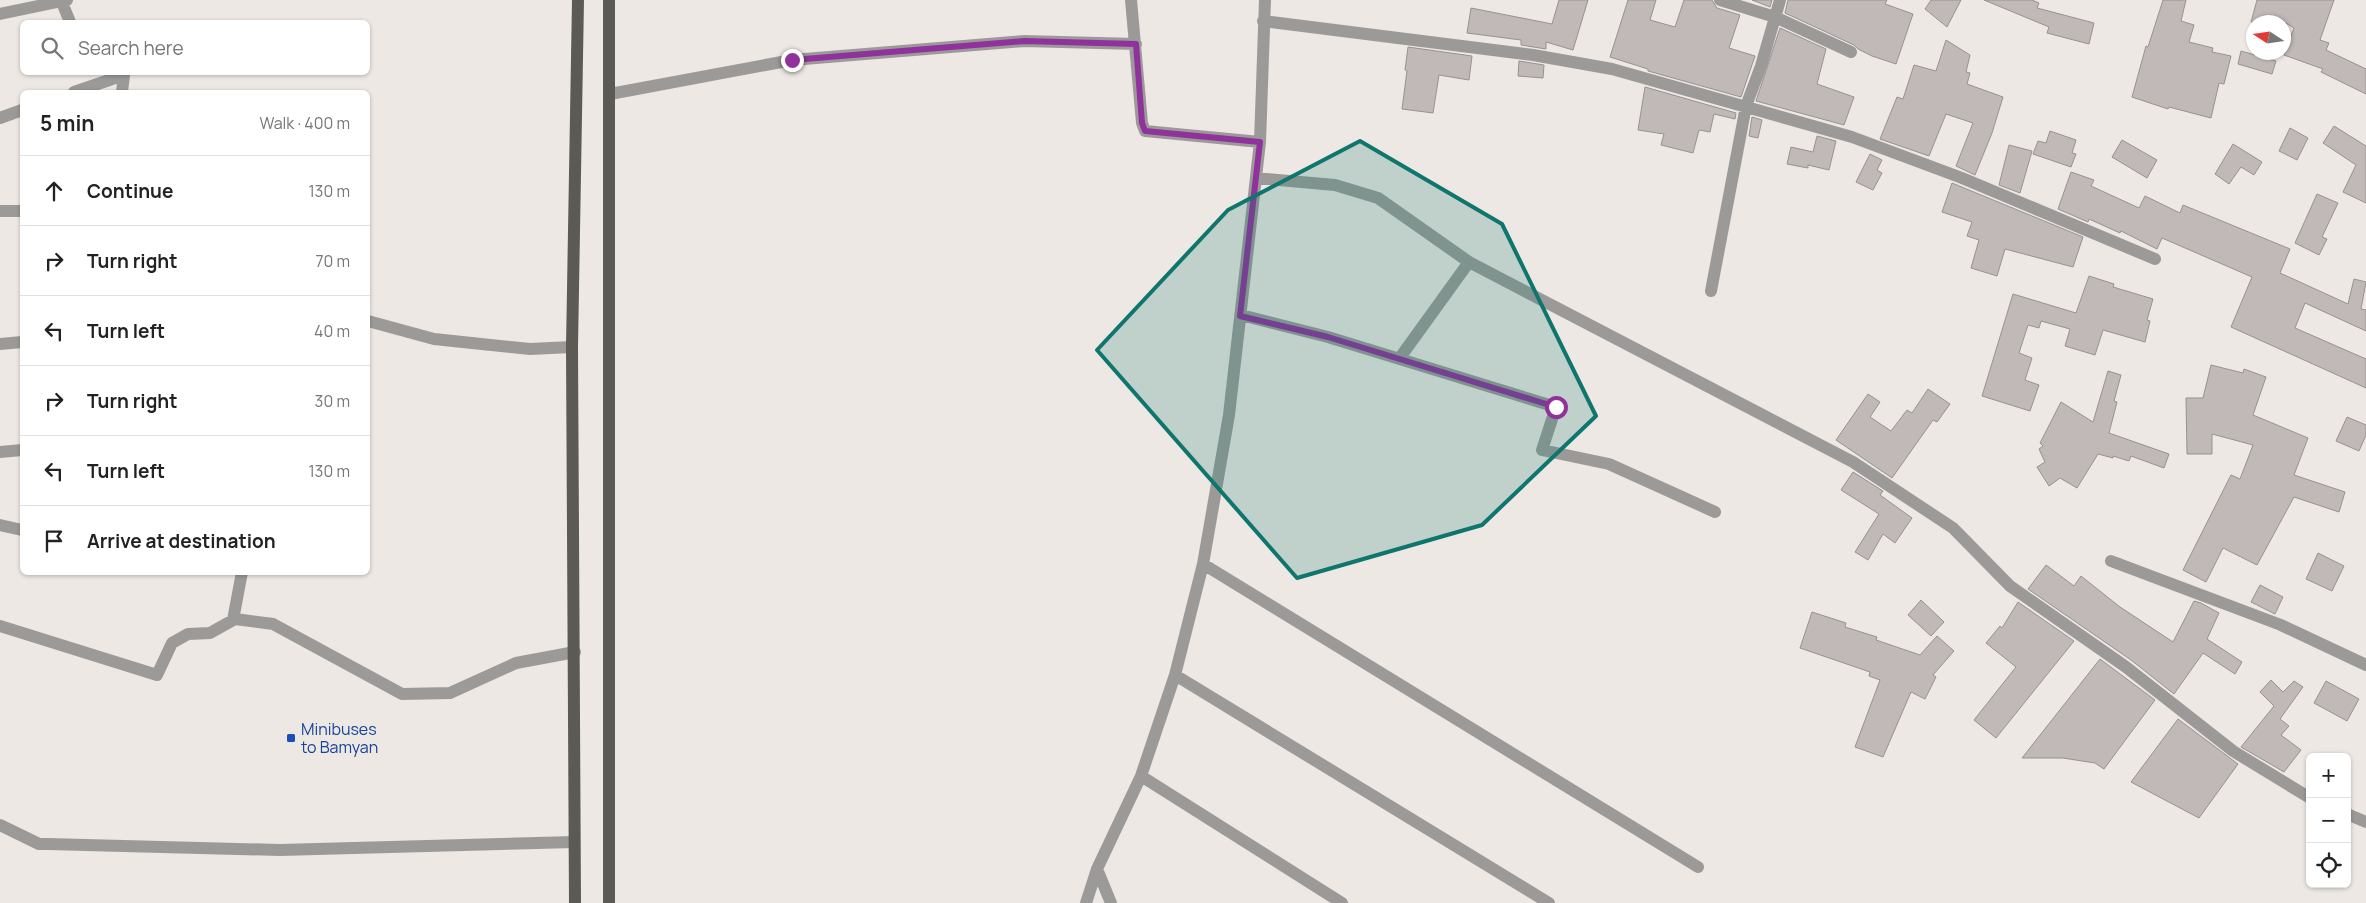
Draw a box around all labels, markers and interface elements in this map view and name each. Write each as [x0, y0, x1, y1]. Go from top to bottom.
north arrow [2246, 15, 2291, 60]
search box [20, 20, 370, 75]
icon: search [38, 34, 66, 62]
text: Search here [78, 35, 184, 61]
route end [781, 49, 804, 72]
text: 5 min [40, 109, 94, 137]
text: Walk · 400 m [259, 112, 350, 134]
icon: ahead [40, 177, 68, 205]
text: Continue [87, 178, 173, 204]
text: 130 m [308, 180, 350, 202]
icon: right [40, 247, 68, 275]
text: Turn right [87, 248, 177, 274]
text: 70 m [315, 250, 350, 272]
icon: left [40, 317, 68, 345]
text: Turn left [87, 318, 165, 344]
text: 40 m [314, 320, 350, 342]
icon: right [40, 387, 68, 415]
text: Turn right [87, 388, 177, 414]
text: 30 m [315, 390, 350, 412]
route start [1545, 396, 1568, 419]
icon: left [40, 457, 68, 485]
text: Turn left [87, 458, 165, 484]
text: 130 m [308, 460, 350, 482]
icon: arrive [40, 527, 68, 555]
text: Arrive at destination [87, 528, 276, 554]
place label: Minibuses to Bamyan [301, 718, 378, 758]
marker: Minibuses to Bamyan [285, 732, 297, 744]
map controls [2306, 753, 2351, 888]
button: + [2306, 753, 2351, 798]
button: − [2306, 798, 2351, 843]
button: locate [2306, 843, 2351, 888]

